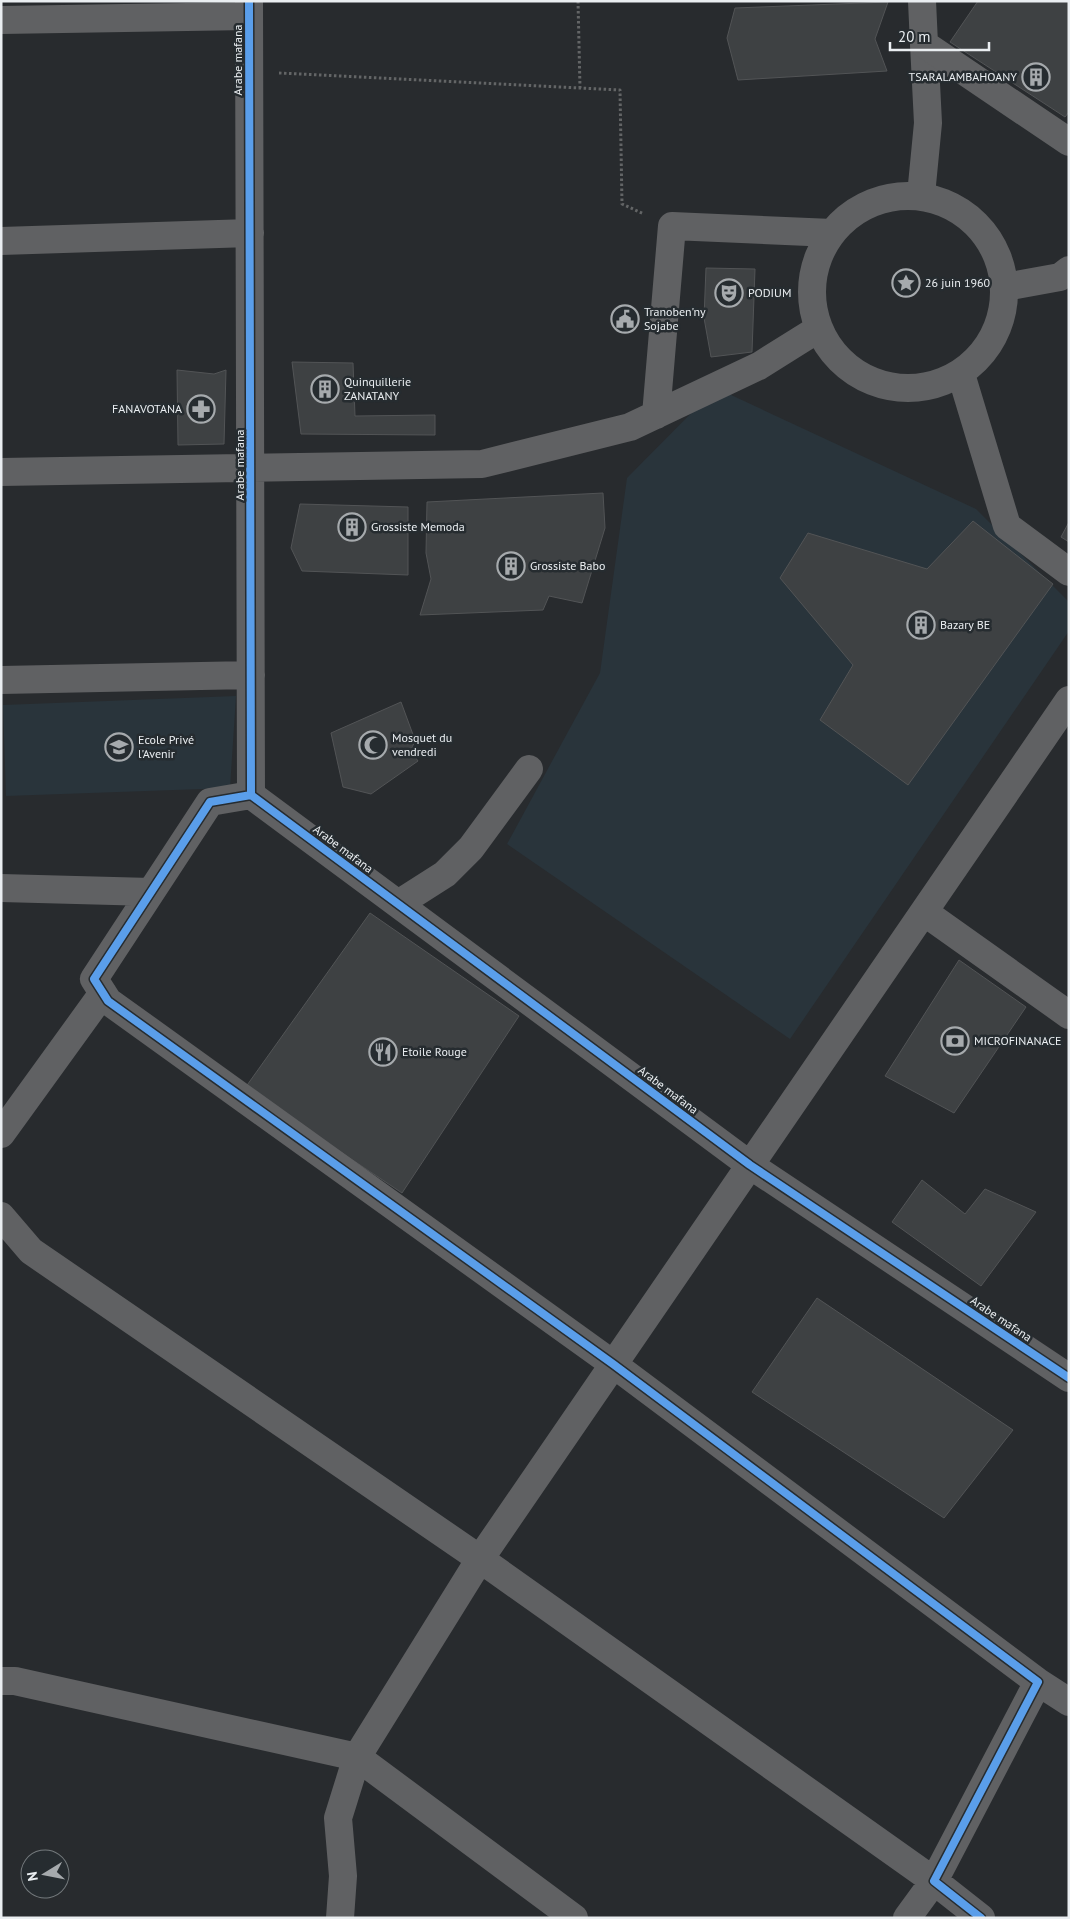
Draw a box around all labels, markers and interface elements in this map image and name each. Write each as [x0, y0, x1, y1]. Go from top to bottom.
scale bar [890, 20, 989, 52]
street label: Arabe mafana [230, 25, 245, 95]
text: 20 m [898, 27, 931, 46]
building icon: TSARALAMBAHOANY [1021, 62, 1051, 92]
place label: TSARALAMBAHOANY [909, 69, 1017, 84]
place icon: 26 juin 1960 [891, 268, 921, 298]
place label: 26 juin 1960 [925, 275, 991, 290]
theatre icon: PODIUM [714, 278, 744, 308]
place label: PODIUM [748, 285, 791, 300]
public building icon: Tranoben'ny Sojabe [610, 304, 640, 334]
place label: Tranoben'ny Sojabe [644, 304, 706, 333]
building icon: Quinquillerie ZANATANY [310, 374, 340, 404]
place label: Quinquillerie ZANATANY [344, 374, 411, 403]
pharmacy icon: FANAVOTANA [186, 394, 216, 424]
place label: FANAVOTANA [112, 401, 182, 416]
street label: Arabe mafana [232, 430, 247, 500]
building icon: Grossiste Memoda [337, 512, 367, 542]
place label: Grossiste Memoda [371, 519, 465, 534]
building icon: Grossiste Babo [496, 551, 526, 581]
place label: Grossiste Babo [530, 558, 605, 573]
building icon: Bazary BE [906, 610, 936, 640]
place label: Bazary BE [940, 617, 990, 632]
mosque icon: Mosquet du vendredi [358, 730, 388, 760]
place label: Mosquet du vendredi [392, 730, 452, 759]
school or university icon: Ecole Privé l'Avenir [104, 732, 134, 762]
place label: Ecole Privé l'Avenir [138, 732, 194, 761]
street label: Arabe mafana [311, 821, 376, 876]
bank icon: MICROFINANACE [940, 1026, 970, 1056]
place label: MICROFINANACE [974, 1033, 1062, 1048]
restaurant icon: Etoile Rouge [368, 1037, 398, 1067]
place label: Etoile Rouge [402, 1044, 467, 1059]
street label: Arabe mafana [636, 1062, 701, 1117]
street label: Arabe mafana [968, 1293, 1035, 1345]
north arrow [20, 1849, 70, 1899]
text: N [23, 1870, 42, 1882]

